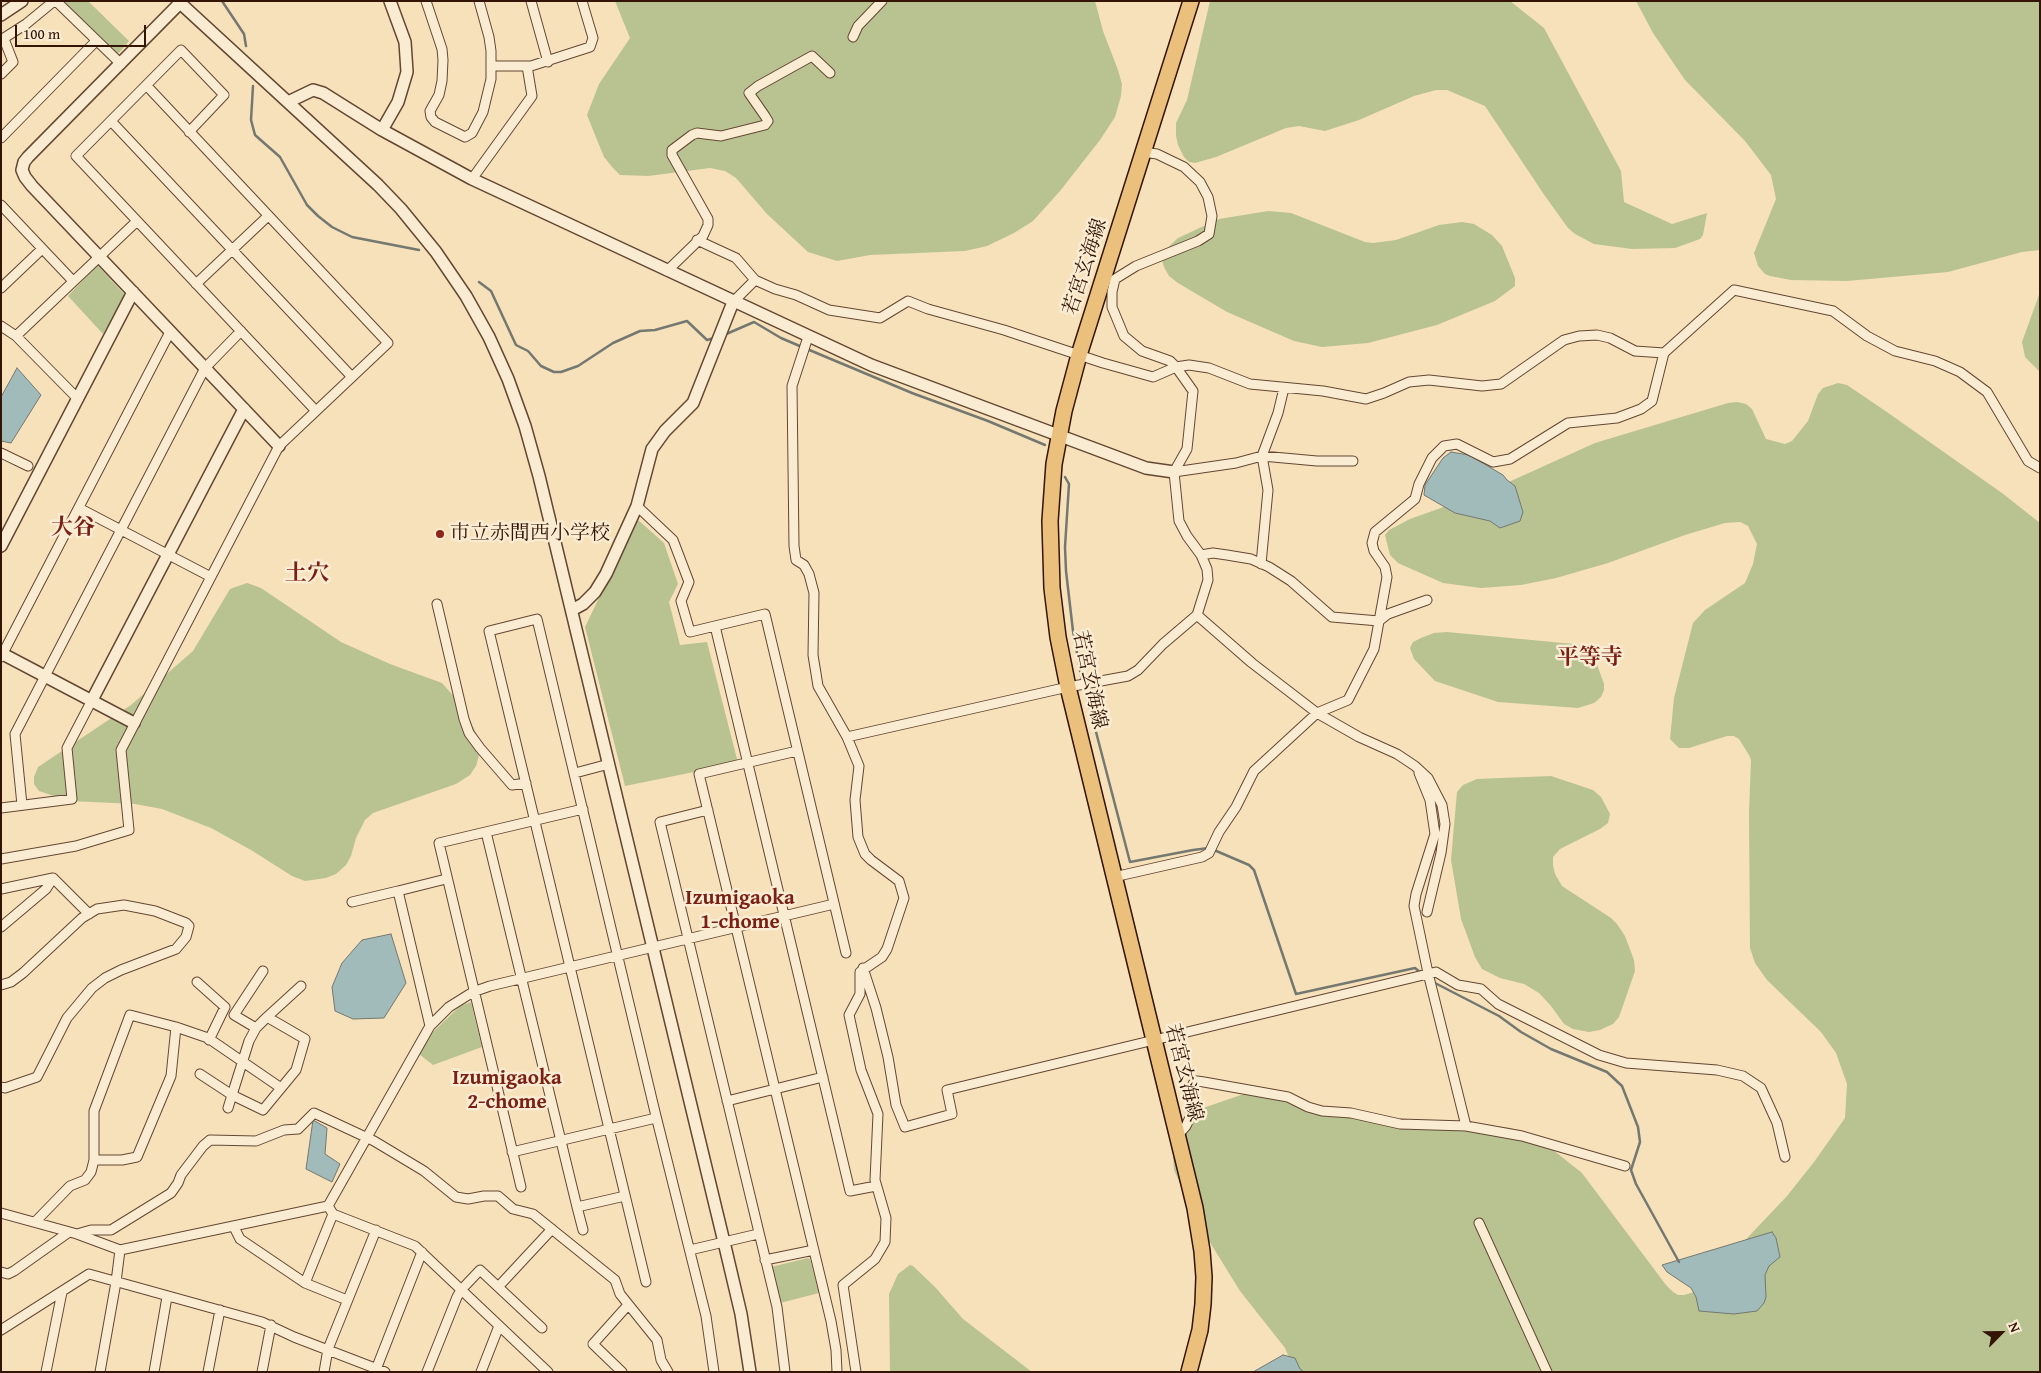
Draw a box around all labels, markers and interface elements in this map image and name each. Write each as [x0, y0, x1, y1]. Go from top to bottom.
scale bar [18, 15, 149, 47]
text: 100 m [23, 23, 60, 44]
street label: 若宮玄海線 [1059, 216, 1113, 318]
district label: 大谷 [51, 515, 95, 541]
place label: 市立赤間西小学校 [450, 522, 610, 546]
marker: 市立赤間西小学校 [434, 528, 446, 540]
district label: 土穴 [285, 561, 329, 587]
street label: 若宮玄海線 [1067, 629, 1111, 731]
district label: 平等寺 [1557, 645, 1623, 671]
district label: Izumigaoka 1-chome [685, 886, 795, 936]
street label: 若宮玄海線 [1159, 1022, 1207, 1124]
district label: Izumigaoka 2-chome [452, 1066, 562, 1116]
north arrow [1976, 1308, 2026, 1358]
text: N [2004, 1319, 2026, 1335]

